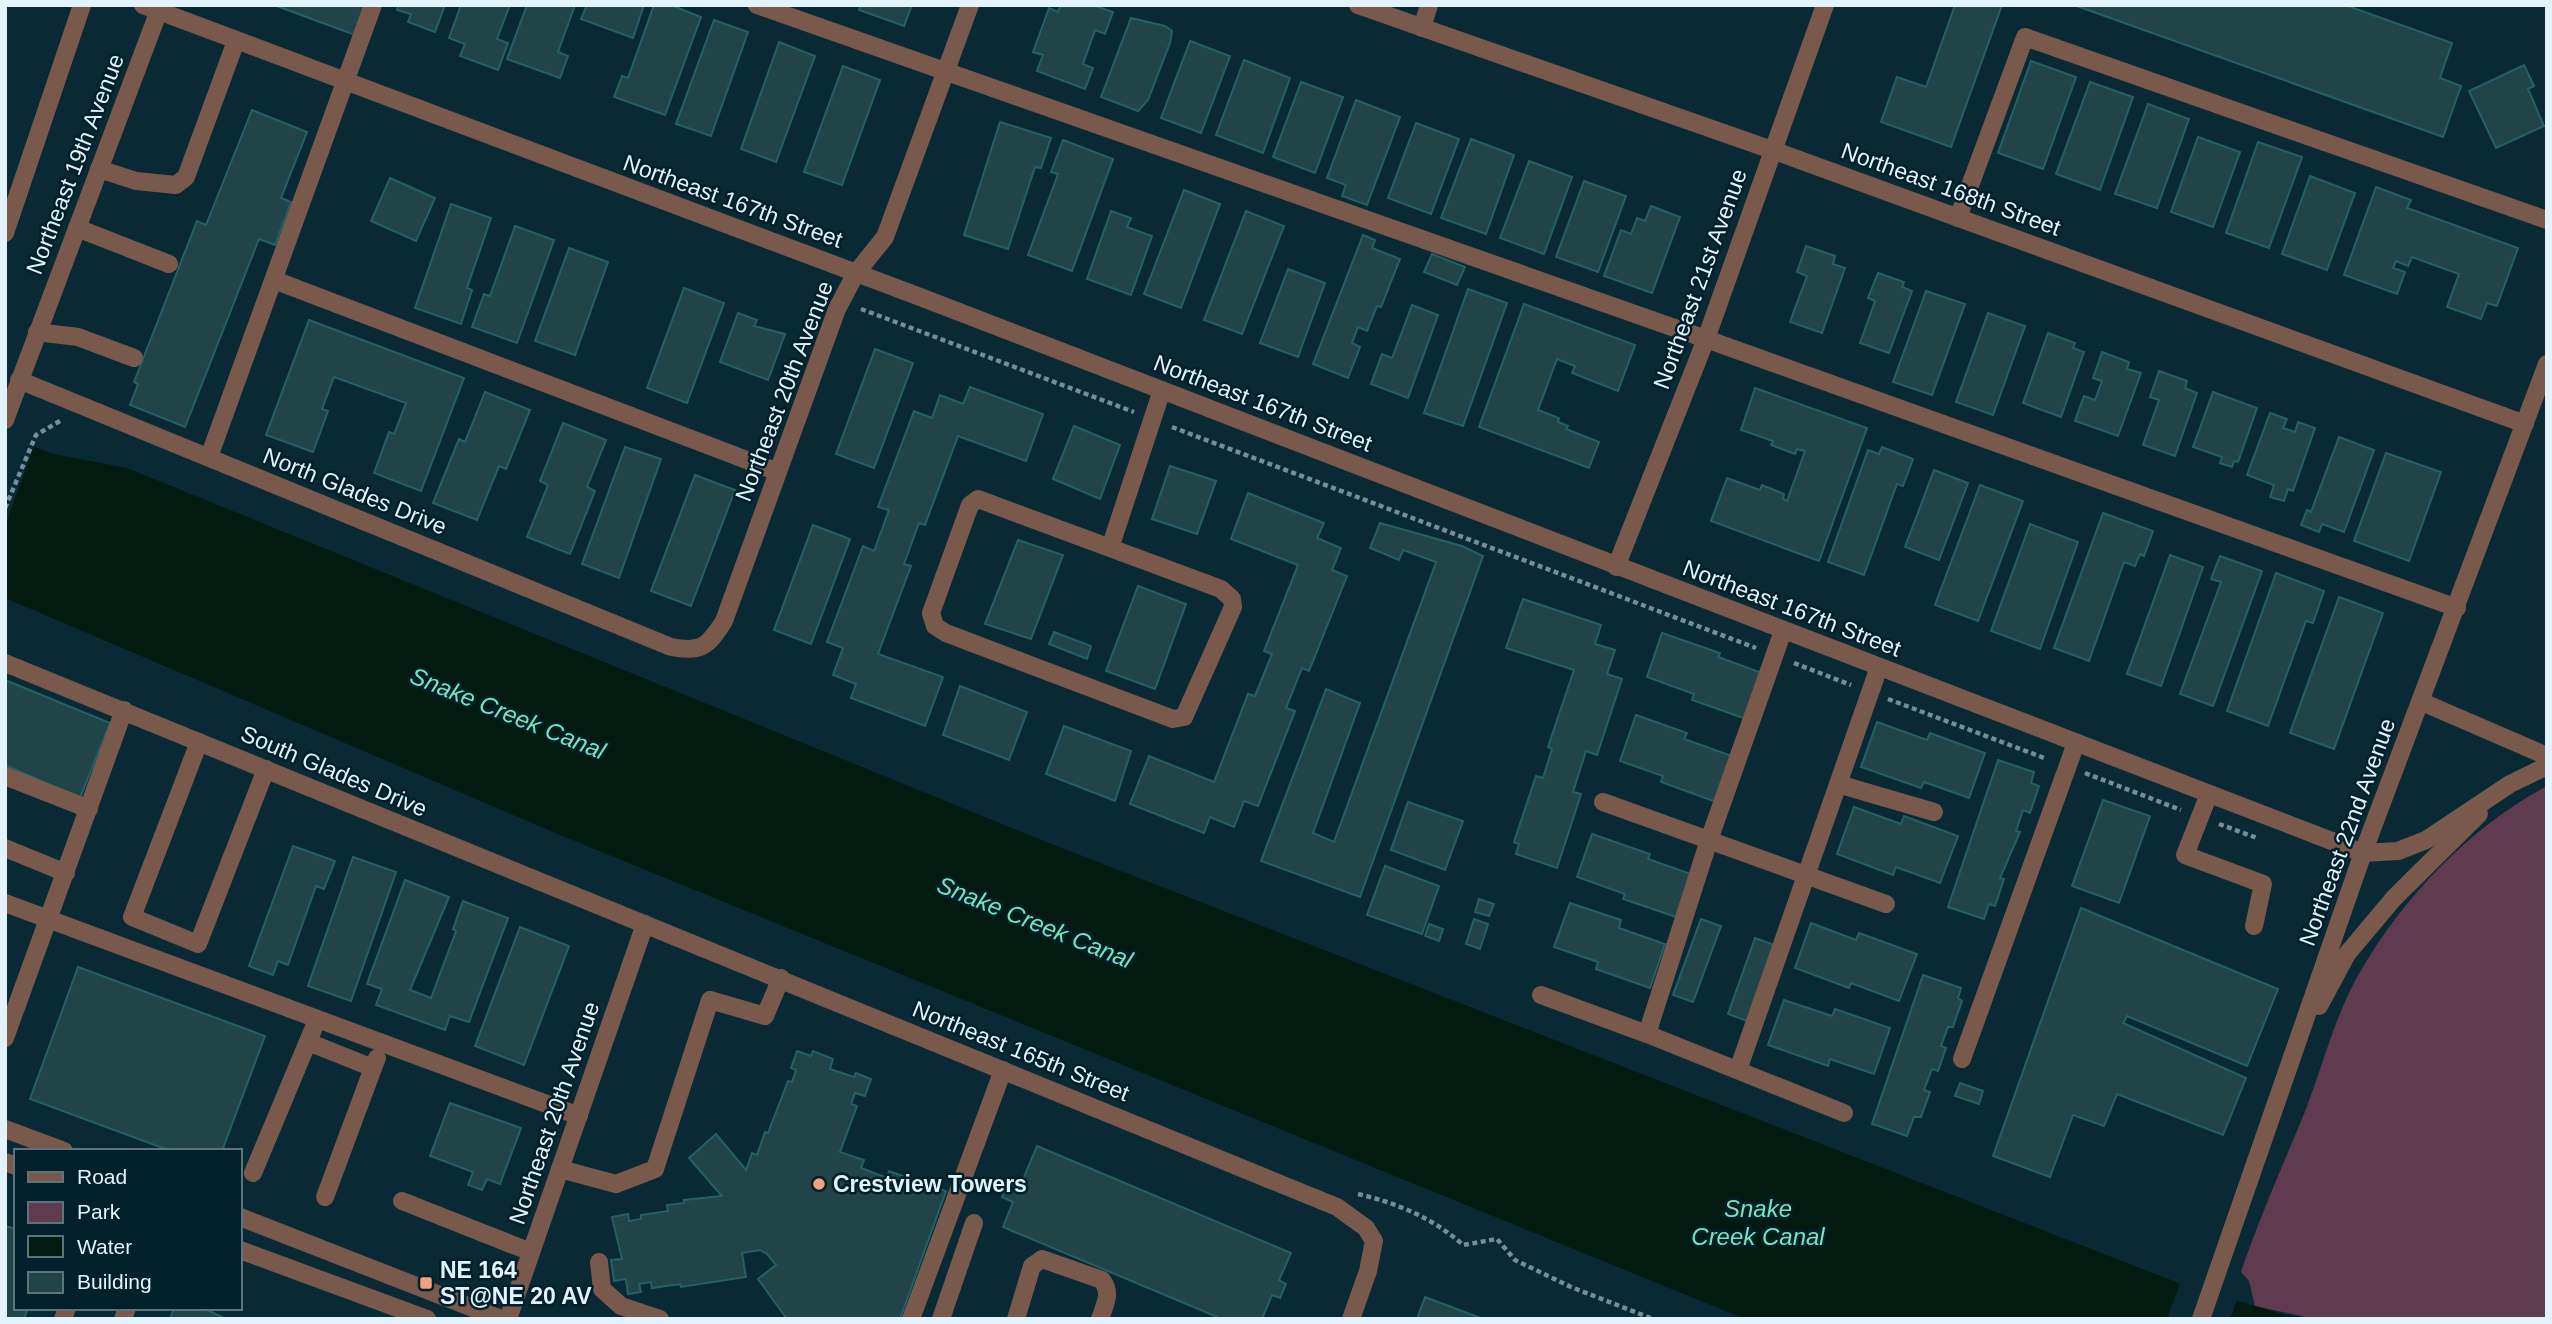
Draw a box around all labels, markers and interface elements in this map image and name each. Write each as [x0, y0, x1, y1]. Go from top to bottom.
street label: Northeast 19th Avenue [21, 50, 129, 278]
street label: Northeast 168th Street [1838, 137, 2065, 241]
street label: Northeast 167th Street [620, 149, 847, 253]
street label: Northeast 21st Avenue [1648, 165, 1752, 393]
street label: Northeast 20th Avenue [730, 277, 838, 505]
street label: Northeast 167th Street [1150, 349, 1376, 457]
street label: North Glades Drive [259, 442, 451, 540]
street label: Northeast 167th Street [1679, 554, 1905, 662]
water label: Snake Creek Canal [406, 662, 610, 765]
street label: Northeast 22nd Avenue [2294, 715, 2400, 949]
street label: South Glades Drive [237, 720, 431, 822]
water label: Snake Creek Canal [933, 871, 1137, 974]
street label: Northeast 165th Street [909, 996, 1134, 1107]
street label: Northeast 20th Avenue [504, 998, 604, 1228]
legend [14, 1149, 242, 1310]
text: Road [77, 1165, 127, 1188]
place label: Crestview Towers [833, 1171, 1027, 1197]
marker: Crestview Towers [811, 1176, 827, 1192]
water label: Snake Creek Canal [1691, 1195, 1825, 1250]
text: Park [77, 1200, 121, 1223]
text: Water [77, 1235, 132, 1258]
place label: NE 164 ST@NE 20 AV [440, 1257, 592, 1309]
text: Building [77, 1270, 152, 1293]
marker: NE 164 ST@NE 20 AV [418, 1275, 434, 1291]

